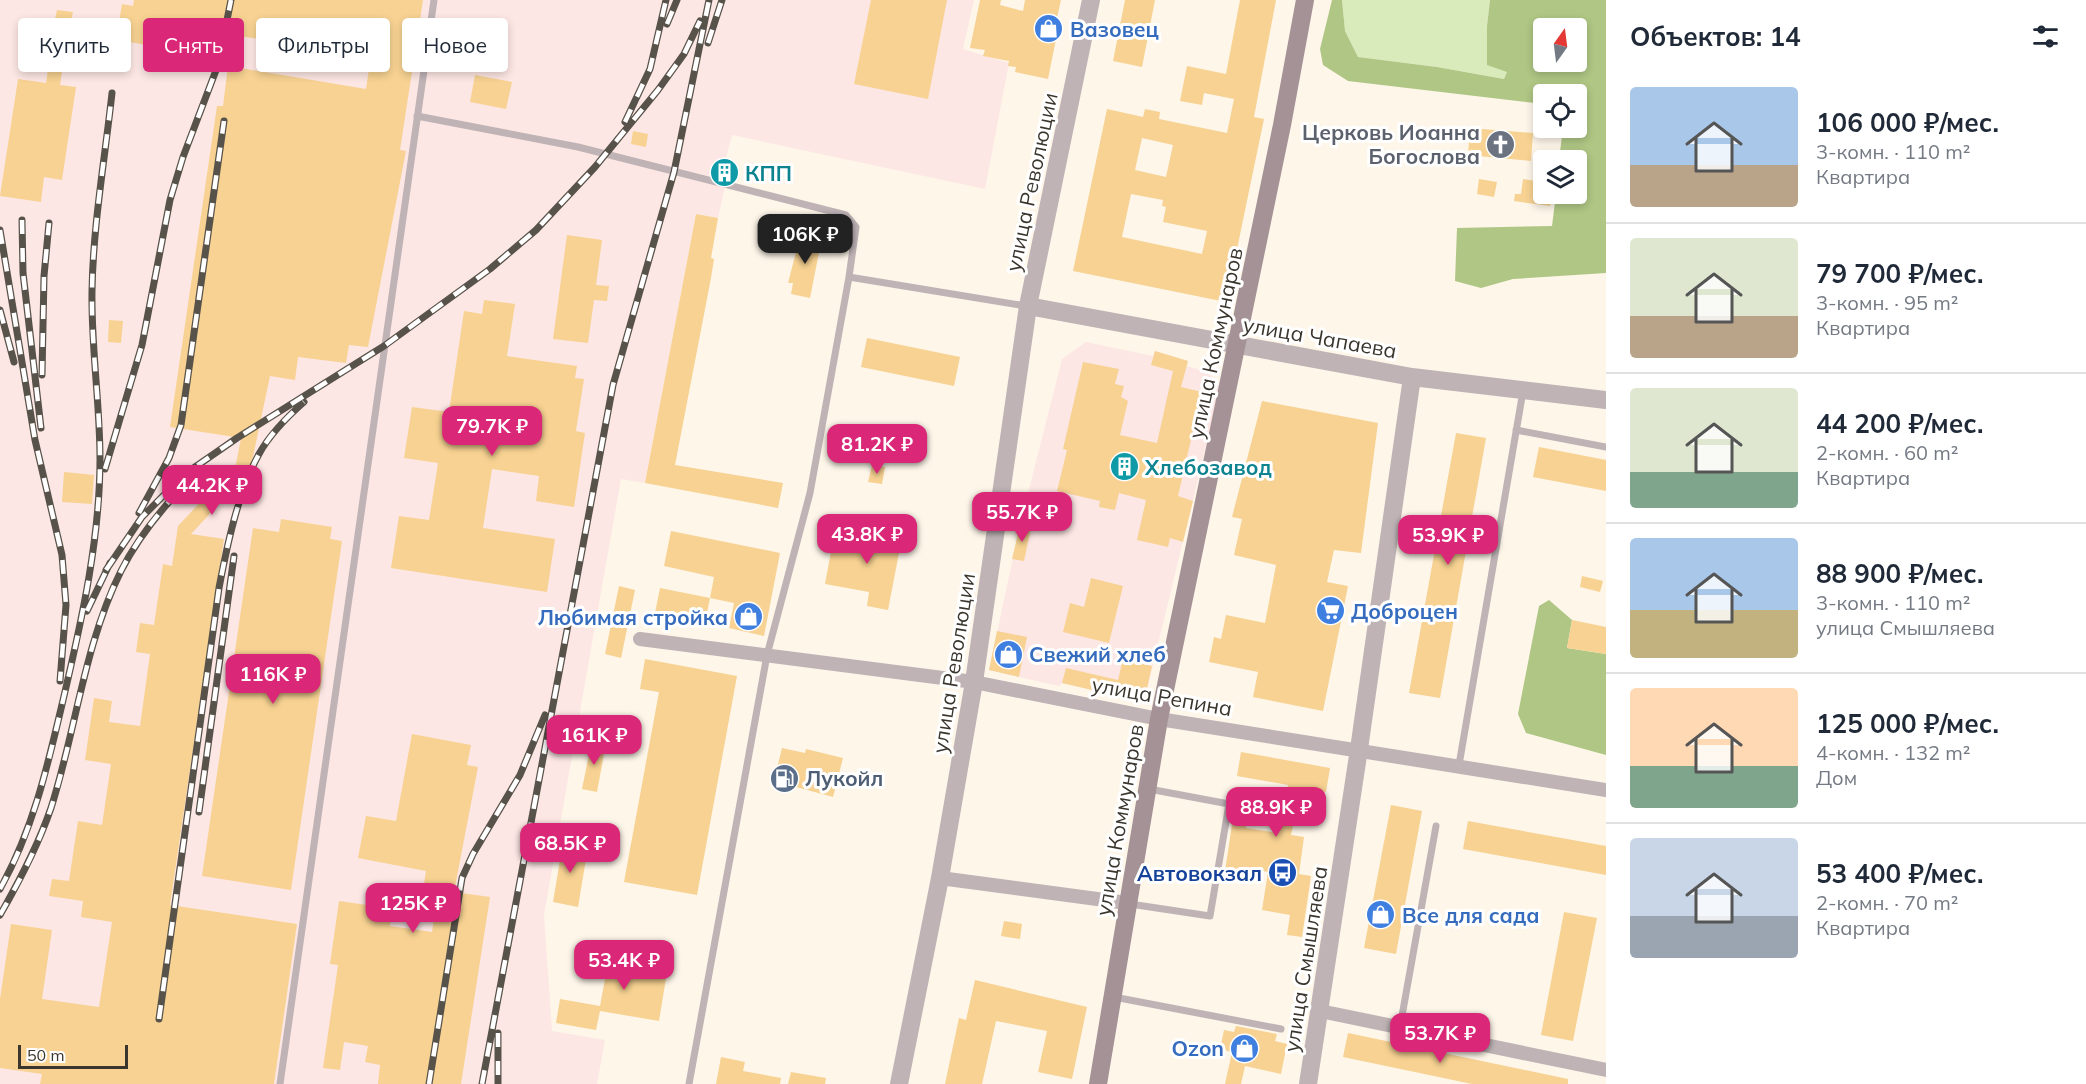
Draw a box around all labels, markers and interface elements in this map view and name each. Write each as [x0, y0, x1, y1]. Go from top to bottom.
shop icon: Вазовец [1033, 13, 1065, 45]
place label: Вазовец [1070, 16, 1159, 42]
chip: Купить [18, 18, 131, 72]
chip: Снять [143, 18, 244, 72]
chip: Фильтры [256, 18, 390, 72]
chip: Новое [402, 18, 508, 72]
north arrow [1533, 18, 1587, 72]
map controls [1533, 18, 1587, 204]
text: Объектов: 14 [1630, 20, 1801, 53]
icon: filters [2029, 20, 2062, 53]
button: locate [1533, 84, 1587, 138]
street label: улица Революции [999, 90, 1063, 274]
text: 106 000 ₽/мес. [1816, 106, 1999, 139]
icon: home [1678, 111, 1750, 183]
place label: Церковь Иоанна Богослова [1302, 119, 1480, 169]
church icon: Церковь Иоанна Богослова [1485, 128, 1517, 160]
text: 3-комн. · 110 m² [1816, 139, 1970, 164]
button: layers [1533, 150, 1587, 204]
building icon: КПП [708, 157, 740, 189]
place label: КПП [745, 160, 792, 186]
text: Квартира [1816, 164, 1910, 189]
pin: 106K ₽ [756, 214, 854, 265]
text: 106K ₽ [772, 221, 838, 246]
street label: улица Коммунаров [1182, 245, 1248, 441]
text: 79 700 ₽/мес. [1816, 257, 1983, 290]
icon: home [1678, 262, 1750, 334]
text: 3-комн. · 95 m² [1816, 290, 1958, 315]
street label: улица Чапаева [1241, 311, 1399, 363]
text: Квартира [1816, 315, 1910, 340]
pin: 79.7K ₽ [437, 406, 547, 457]
text: 44 200 ₽/мес. [1816, 407, 1983, 440]
icon: home [1678, 412, 1750, 484]
text: 79.7K ₽ [456, 413, 528, 438]
pin: 81.2K ₽ [822, 424, 932, 475]
text: 81.2K ₽ [841, 431, 913, 456]
text: 2-комн. · 60 m² [1816, 440, 1958, 465]
building icon: Хлебозавод [1108, 451, 1140, 483]
place label: Хлебозавод [1144, 454, 1272, 480]
pin: 44.2K ₽ [157, 465, 267, 516]
text: Квартира [1816, 465, 1910, 490]
text: 44.2K ₽ [176, 472, 248, 497]
pin: 55.7K ₽ [967, 492, 1077, 543]
text: 55.7K ₽ [986, 499, 1058, 524]
pin: 43.8K ₽ [812, 514, 922, 565]
pin: 53.9K ₽ [1393, 515, 1503, 566]
text: 43.8K ₽ [831, 521, 903, 546]
text: 53.9K ₽ [1412, 522, 1484, 547]
text: 88 900 ₽/мес. [1816, 557, 1983, 590]
icon: home [1678, 562, 1750, 634]
street label: улица Революции [926, 571, 980, 755]
text: 3-комн. · 110 m² [1816, 590, 1970, 615]
supermarket icon: Доброцен [1314, 595, 1346, 627]
place label: Доброцен [1351, 598, 1458, 624]
shop icon: Любимая стройка [733, 601, 765, 633]
place label: Любимая стройка [538, 604, 728, 630]
text: улица Смышляева [1816, 615, 1995, 640]
shop icon: Свежий хлеб [992, 638, 1024, 670]
place label: Свежий хлеб [1029, 641, 1166, 667]
pin: 116K ₽ [224, 654, 322, 705]
text: 116K ₽ [240, 661, 306, 686]
street label: улица Репина [1090, 671, 1234, 721]
text: 125 000 ₽/мес. [1816, 707, 1999, 740]
icon: home [1678, 712, 1750, 784]
pin: 161K ₽ [545, 715, 643, 766]
text: 161K ₽ [561, 722, 627, 747]
street label: улица Коммунаров [1089, 722, 1149, 918]
text: 4-комн. · 132 m² [1816, 740, 1970, 765]
fuel station icon: Лукойл [768, 762, 800, 794]
place label: Лукойл [805, 765, 883, 791]
text: Дом [1816, 765, 1857, 790]
pin: 88.9K ₽ [1221, 787, 1331, 838]
text: 88.9K ₽ [1240, 794, 1312, 819]
pin: 68.5K ₽ [515, 823, 625, 874]
text: 68.5K ₽ [534, 830, 606, 855]
bus stop icon: Автовокзал [1267, 857, 1299, 889]
text: 53 400 ₽/мес. [1816, 857, 1983, 890]
place label: Автовокзал [1137, 860, 1262, 886]
icon: home [1678, 862, 1750, 934]
street label: улица Смышляева [1277, 864, 1333, 1054]
pin: 125K ₽ [364, 883, 462, 934]
text: 125K ₽ [380, 890, 446, 915]
text: 2-комн. · 70 m² [1816, 890, 1958, 915]
shop icon: Все для сада [1365, 899, 1397, 931]
place label: Все для сада [1402, 902, 1540, 928]
text: Квартира [1816, 915, 1910, 940]
pin: 53.4K ₽ [569, 940, 679, 991]
text: 53.4K ₽ [588, 947, 660, 972]
pin: 53.7K ₽ [1385, 1013, 1495, 1064]
text: 53.7K ₽ [1404, 1020, 1476, 1045]
shop icon: Ozon [1229, 1032, 1261, 1064]
place label: Ozon [1172, 1035, 1224, 1061]
scale bar [18, 1042, 128, 1070]
text: 50 m [27, 1045, 64, 1065]

